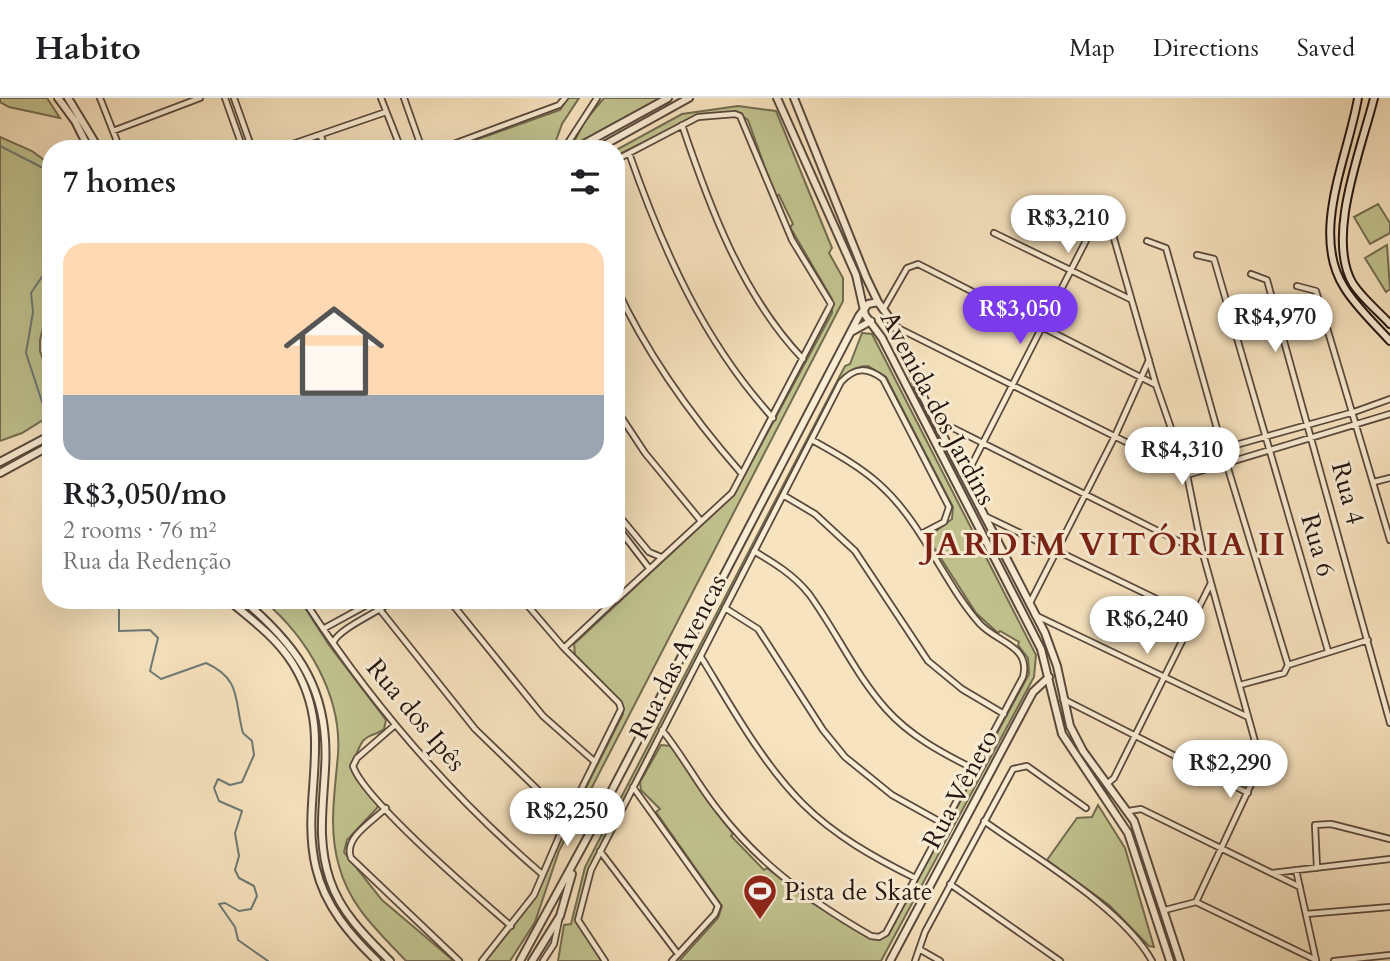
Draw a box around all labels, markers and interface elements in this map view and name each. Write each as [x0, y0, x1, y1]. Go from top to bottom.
text: Habito [35, 26, 141, 71]
text: Map [1069, 32, 1115, 65]
text: Directions [1153, 32, 1259, 65]
text: Saved [1297, 32, 1355, 65]
text: 7 homes [63, 162, 176, 203]
icon: filters [566, 163, 604, 201]
pin: R$3,210 [1003, 195, 1133, 255]
text: R$3,210 [1027, 202, 1109, 233]
pin: R$3,050 [955, 286, 1085, 346]
icon: home [271, 288, 397, 414]
text: R$3,050 [979, 293, 1061, 324]
pin: R$4,970 [1210, 294, 1340, 354]
text: R$4,970 [1234, 301, 1316, 332]
street label: Avenida dos Jardins [872, 305, 1004, 511]
pin: R$4,310 [1117, 428, 1247, 487]
text: R$4,310 [1141, 434, 1223, 465]
street label: Rua 4 [1323, 458, 1373, 528]
text: R$3,050/mo [63, 474, 226, 515]
street label: Rua 6 [1292, 509, 1344, 581]
text: 2 rooms · 76 m² [63, 515, 216, 546]
district label: JARDIM VITÓRIA II [918, 522, 1287, 567]
text: Rua da Redenção [63, 546, 231, 577]
street label: Rua das Avencas [621, 568, 735, 746]
pin: R$6,240 [1082, 596, 1212, 656]
text: R$6,240 [1106, 603, 1188, 634]
street label: Rua dos Ipês [358, 651, 474, 779]
street label: Rua Vêneto [914, 723, 1006, 855]
pin: R$2,290 [1165, 740, 1295, 800]
text: R$2,290 [1189, 747, 1271, 778]
pin: R$2,250 [502, 788, 632, 848]
text: R$2,250 [526, 795, 608, 826]
sports icon: Pista de Skate [741, 872, 779, 921]
place label: Pista de Skate [784, 874, 933, 909]

